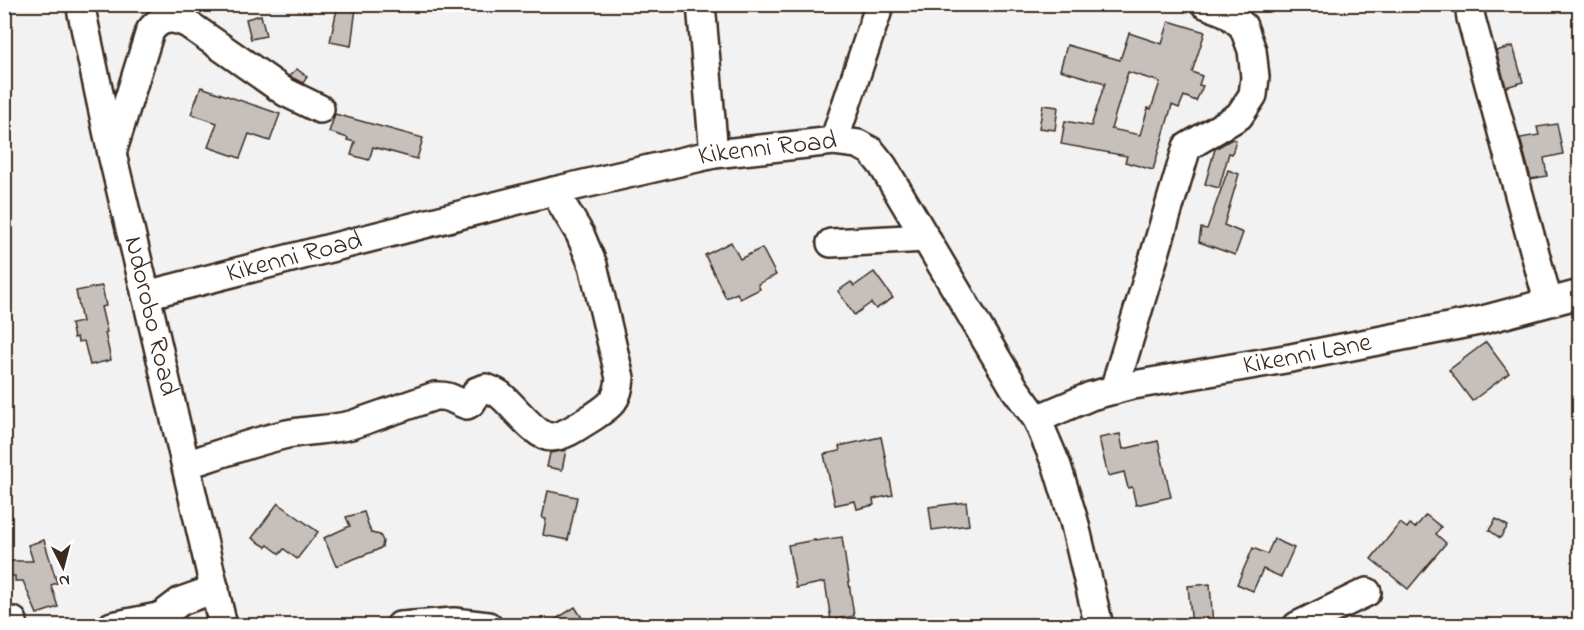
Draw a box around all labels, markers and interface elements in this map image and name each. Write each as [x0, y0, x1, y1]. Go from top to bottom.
street label: Kikenni Road [694, 121, 839, 177]
street label: Kikenni Road [222, 221, 366, 293]
street label: Ndorobo Road [113, 232, 188, 400]
street label: Kikenni Lane [1240, 323, 1376, 385]
north arrow [33, 537, 93, 597]
text: N [58, 567, 71, 592]

